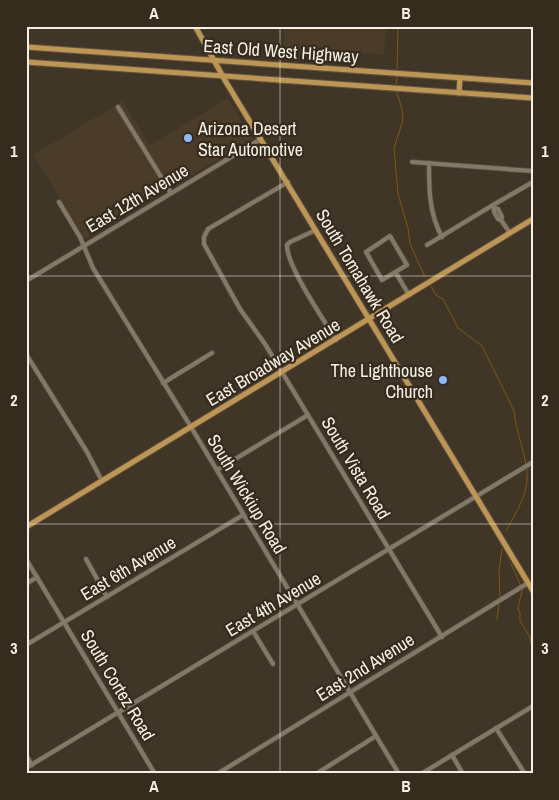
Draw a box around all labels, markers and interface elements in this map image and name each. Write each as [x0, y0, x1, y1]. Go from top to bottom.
text: A [149, 2, 159, 24]
text: B [401, 2, 411, 24]
street label: East Old West Highway [203, 33, 360, 69]
place label: Arizona Desert Star Automotive [197, 116, 303, 162]
marker: Arizona Desert Star Automotive [182, 132, 194, 144]
text: 1 [10, 140, 18, 162]
text: 1 [541, 140, 549, 162]
street label: East 12th Avenue [81, 158, 193, 238]
street label: South Tomahawk Road [310, 204, 410, 348]
street label: East Broadway Avenue [201, 312, 345, 412]
place label: The Lighthouse Church [330, 358, 433, 404]
marker: The Lighthouse Church [437, 374, 449, 386]
text: 2 [10, 389, 18, 411]
text: 2 [541, 389, 549, 411]
street label: South Vista Road [316, 412, 396, 524]
street label: South Wickiup Road [201, 430, 293, 558]
street label: East 6th Avenue [76, 530, 180, 606]
street label: East 4th Avenue [221, 566, 325, 642]
street label: South Cortez Road [75, 625, 161, 745]
street label: East 2nd Avenue [311, 627, 419, 707]
text: 3 [10, 637, 18, 659]
text: 3 [541, 637, 549, 659]
text: A [149, 775, 159, 797]
text: B [401, 775, 411, 797]

